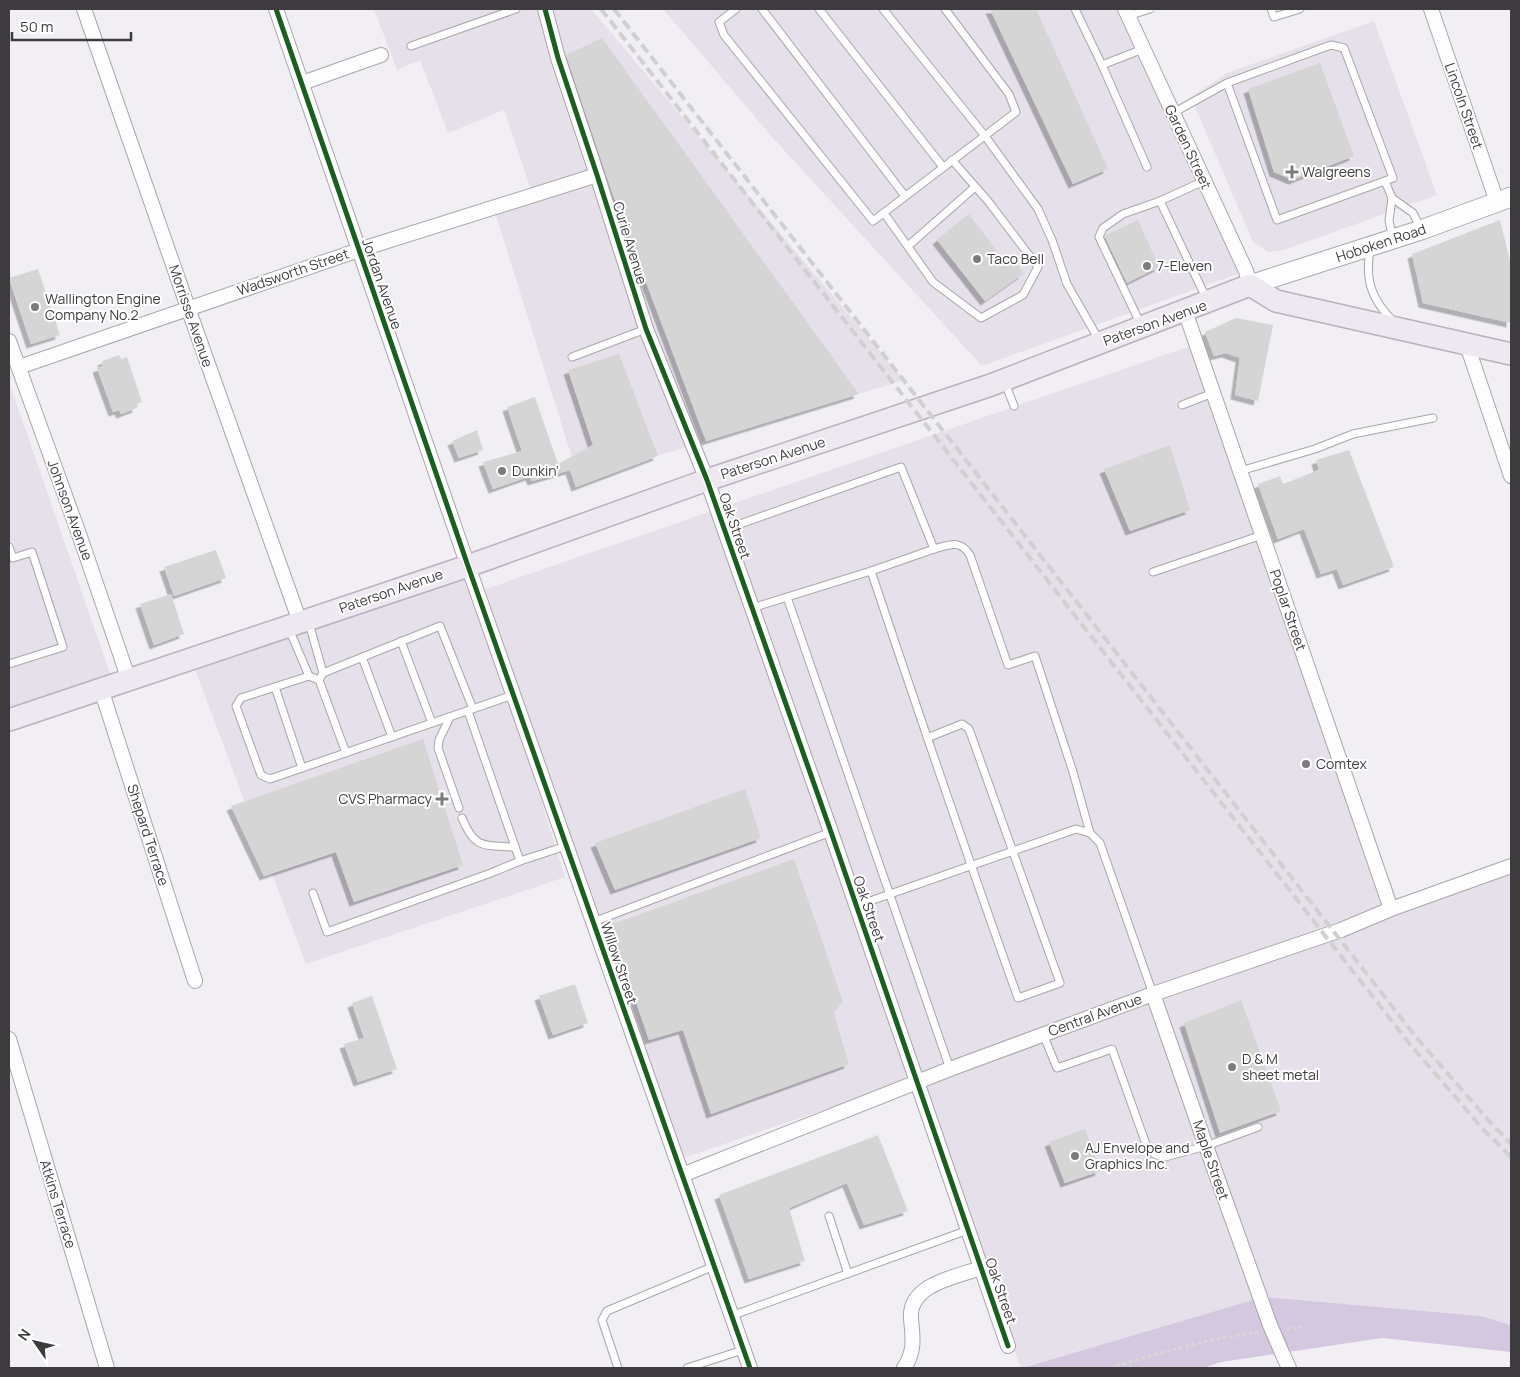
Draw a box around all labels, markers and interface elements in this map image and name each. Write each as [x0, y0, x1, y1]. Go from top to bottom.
scale bar [12, 10, 131, 42]
text: 50 m [20, 16, 54, 37]
street label: Lincoln Street [1441, 60, 1488, 152]
street label: Garden Street [1161, 102, 1216, 192]
place label: Walgreens [1302, 162, 1371, 181]
marker: Walgreens [1286, 166, 1298, 178]
street label: Curie Avenue [609, 199, 652, 287]
street label: Hoboken Road [1333, 219, 1428, 266]
street label: Jordan Avenue [358, 236, 407, 332]
street label: Wadsworth Street [234, 243, 352, 300]
place label: Taco Bell [987, 249, 1044, 268]
marker: Taco Bell [971, 253, 983, 265]
place label: 7-Eleven [1157, 256, 1212, 275]
marker: 7-Eleven [1141, 260, 1153, 272]
street label: Morrisse Avenue [165, 262, 218, 370]
place label: Wallington Engine Company No.2 [45, 289, 161, 324]
street label: Paterson Avenue [1100, 295, 1209, 350]
marker: Wallington Engine Company No.2 [29, 301, 41, 313]
street label: Paterson Avenue [718, 432, 828, 483]
street label: Johnson Avenue [43, 457, 98, 563]
place label: Dunkin' [512, 461, 559, 480]
marker: Dunkin' [496, 465, 508, 477]
street label: Oak Street [715, 490, 756, 562]
street label: Paterson Avenue [336, 564, 445, 617]
street label: Poplar Street [1266, 567, 1311, 653]
place label: Comtex [1316, 754, 1367, 773]
marker: Comtex [1300, 758, 1312, 770]
street label: Shepard Terrace [123, 782, 174, 888]
place label: CVS Pharmacy [339, 789, 433, 808]
marker: CVS Pharmacy [436, 793, 448, 805]
street label: Oak Street [849, 873, 890, 945]
street label: Willow Street [597, 919, 642, 1007]
street label: Central Avenue [1045, 989, 1144, 1040]
place label: D & M sheet metal [1242, 1049, 1319, 1084]
marker: D & M sheet metal [1226, 1061, 1238, 1073]
street label: Maple Street [1189, 1117, 1234, 1203]
place label: AJ Envelope and Graphics Inc. [1085, 1138, 1190, 1173]
marker: AJ Envelope and Graphics Inc. [1069, 1150, 1081, 1162]
street label: Atkins Terrace [36, 1157, 81, 1250]
street label: Oak Street [981, 1255, 1022, 1327]
north arrow [10, 1317, 60, 1367]
text: N [13, 1325, 34, 1344]

